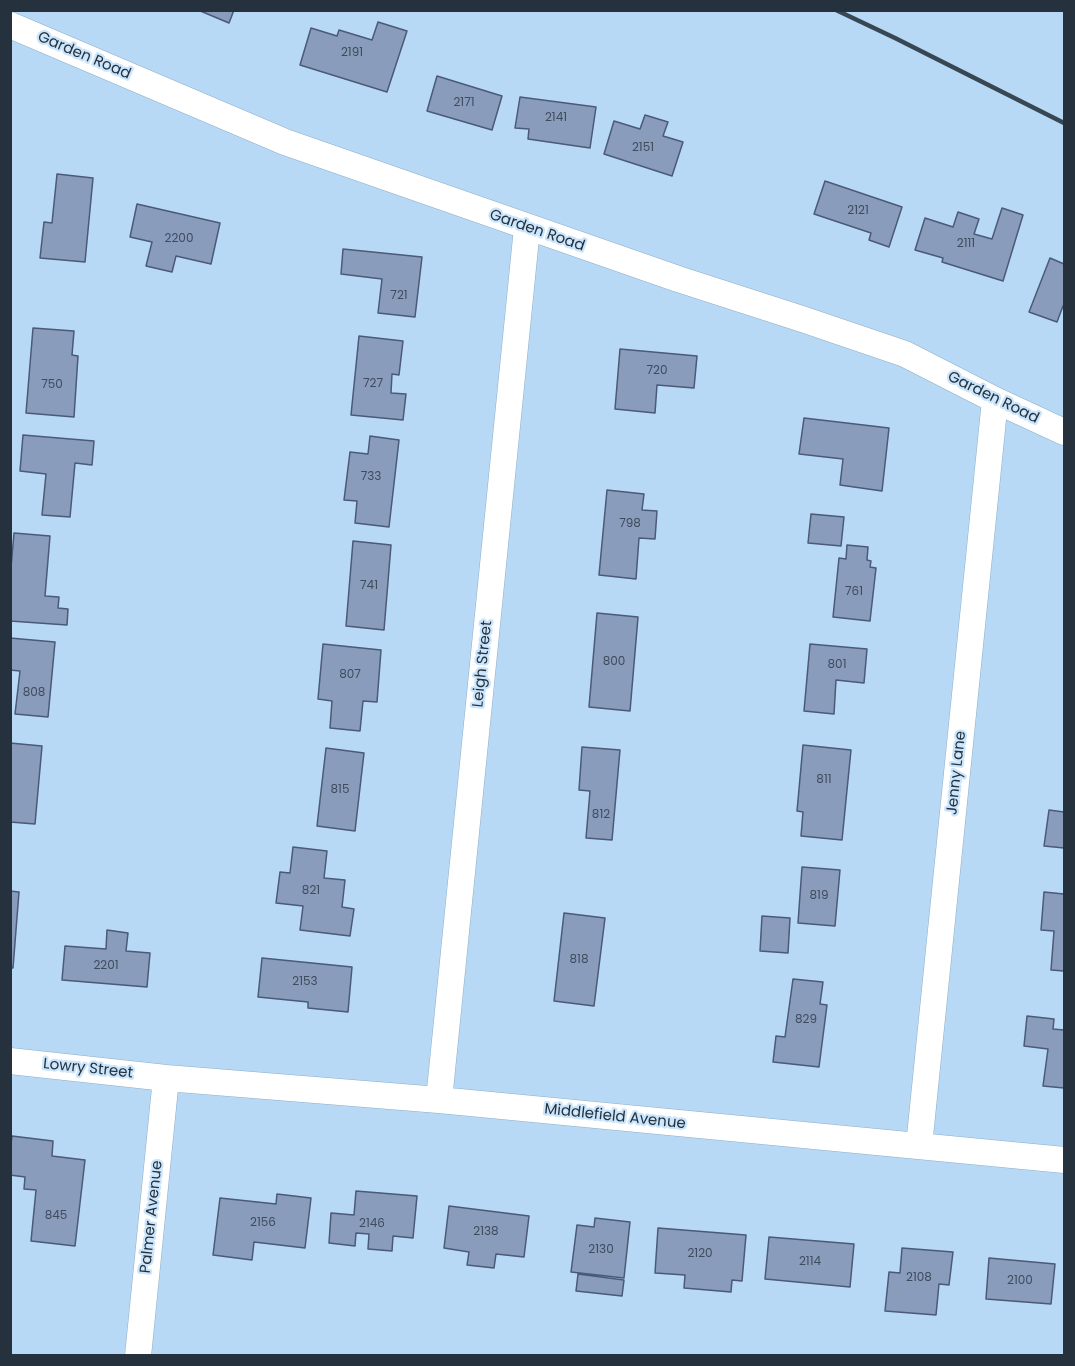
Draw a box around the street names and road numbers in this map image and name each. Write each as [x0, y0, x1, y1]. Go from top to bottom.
street label: Garden Road [35, 28, 133, 84]
street label: Garden Road [487, 206, 587, 256]
street label: Garden Road [944, 368, 1042, 428]
street label: Leigh Street [469, 620, 497, 708]
street label: Jenny Lane [944, 730, 970, 816]
street label: Lowry Street [42, 1055, 134, 1083]
street label: Middlefield Avenue [543, 1101, 687, 1133]
street label: Palmer Avenue [137, 1160, 167, 1274]

